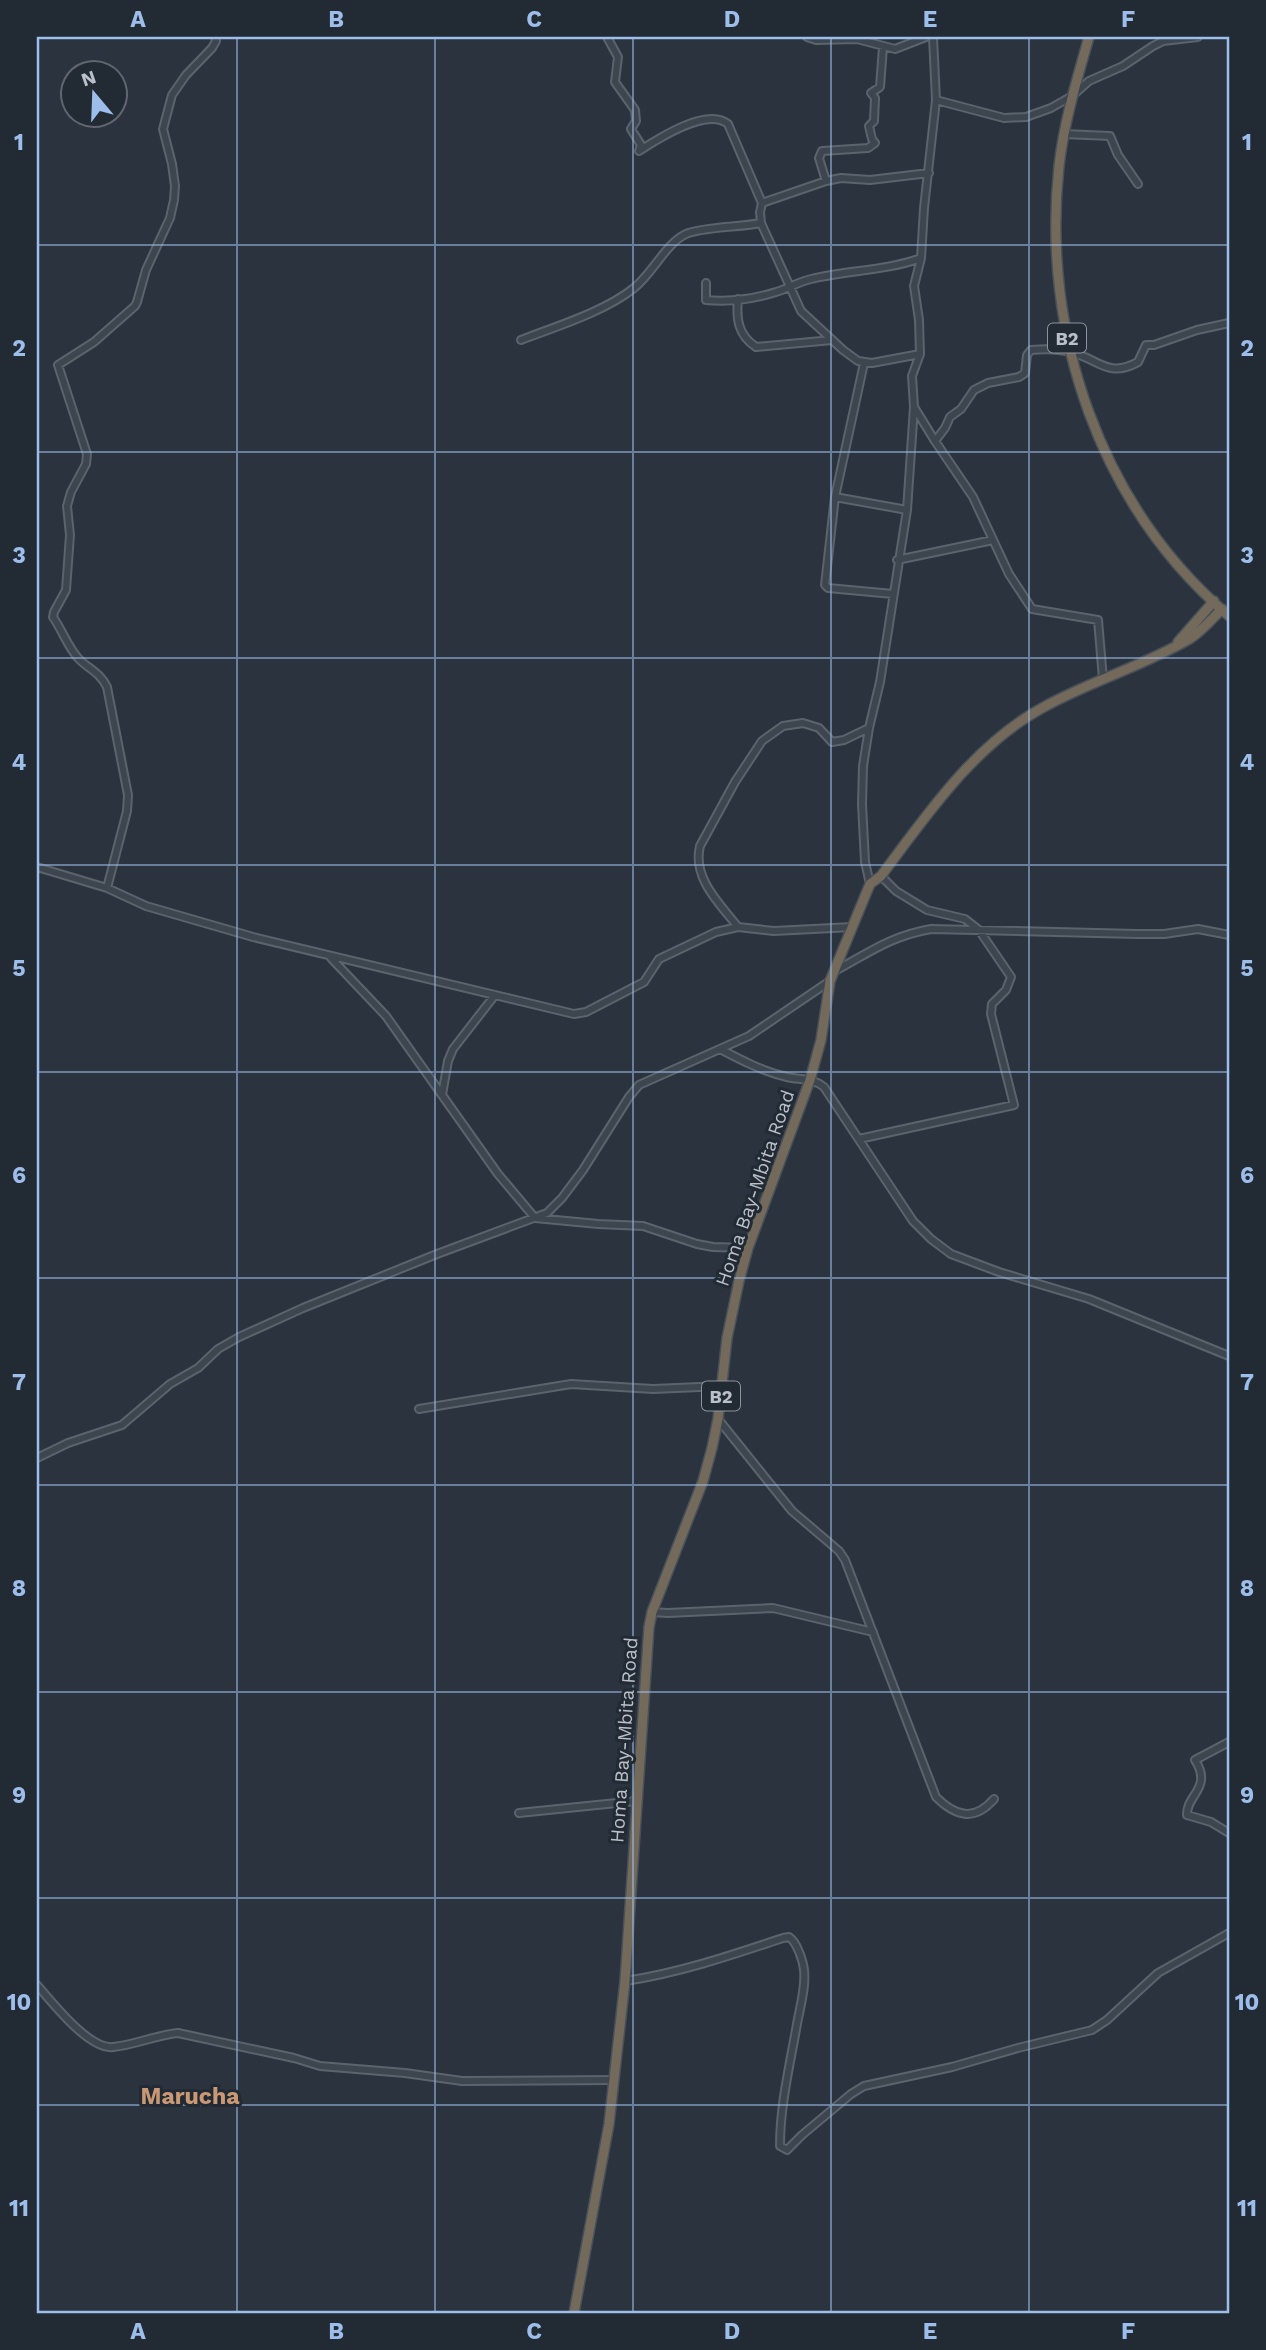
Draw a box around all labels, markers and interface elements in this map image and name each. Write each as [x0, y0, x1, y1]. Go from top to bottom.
text: A [130, 6, 146, 33]
text: B [328, 6, 344, 33]
text: C [526, 6, 542, 33]
text: D [724, 6, 740, 33]
text: E [923, 6, 937, 33]
text: F [1121, 6, 1135, 33]
north arrow [60, 60, 130, 130]
text: N [78, 65, 99, 92]
text: 1 [14, 129, 24, 156]
text: 1 [1242, 129, 1252, 156]
road number: B2 [1048, 324, 1086, 352]
text: 2 [12, 335, 26, 362]
text: 2 [1240, 335, 1254, 362]
text: 3 [12, 542, 26, 569]
text: 3 [1240, 542, 1254, 569]
text: 4 [12, 749, 27, 776]
text: 4 [1240, 749, 1255, 776]
text: 5 [12, 955, 26, 982]
text: 5 [1240, 955, 1254, 982]
street label: Homa Bay-Mbita Road [711, 1087, 799, 1289]
text: 6 [12, 1162, 26, 1189]
text: 6 [1240, 1162, 1254, 1189]
text: 7 [12, 1369, 26, 1396]
text: 7 [1240, 1369, 1254, 1396]
road number: B2 [702, 1381, 740, 1410]
text: 8 [12, 1575, 26, 1602]
text: 8 [1240, 1575, 1254, 1602]
street label: Homa Bay-Mbita Road [605, 1636, 643, 1844]
text: 9 [12, 1782, 26, 1809]
text: 9 [1240, 1782, 1254, 1809]
text: 10 [7, 1989, 31, 2016]
text: 10 [1235, 1989, 1259, 2016]
district label: Marucha [141, 2083, 240, 2110]
text: 11 [9, 2195, 29, 2222]
text: 11 [1237, 2195, 1257, 2222]
text: A [130, 2318, 146, 2345]
text: B [328, 2318, 344, 2345]
text: C [526, 2318, 542, 2345]
text: D [724, 2318, 740, 2345]
text: E [923, 2318, 937, 2345]
text: F [1121, 2318, 1135, 2345]

